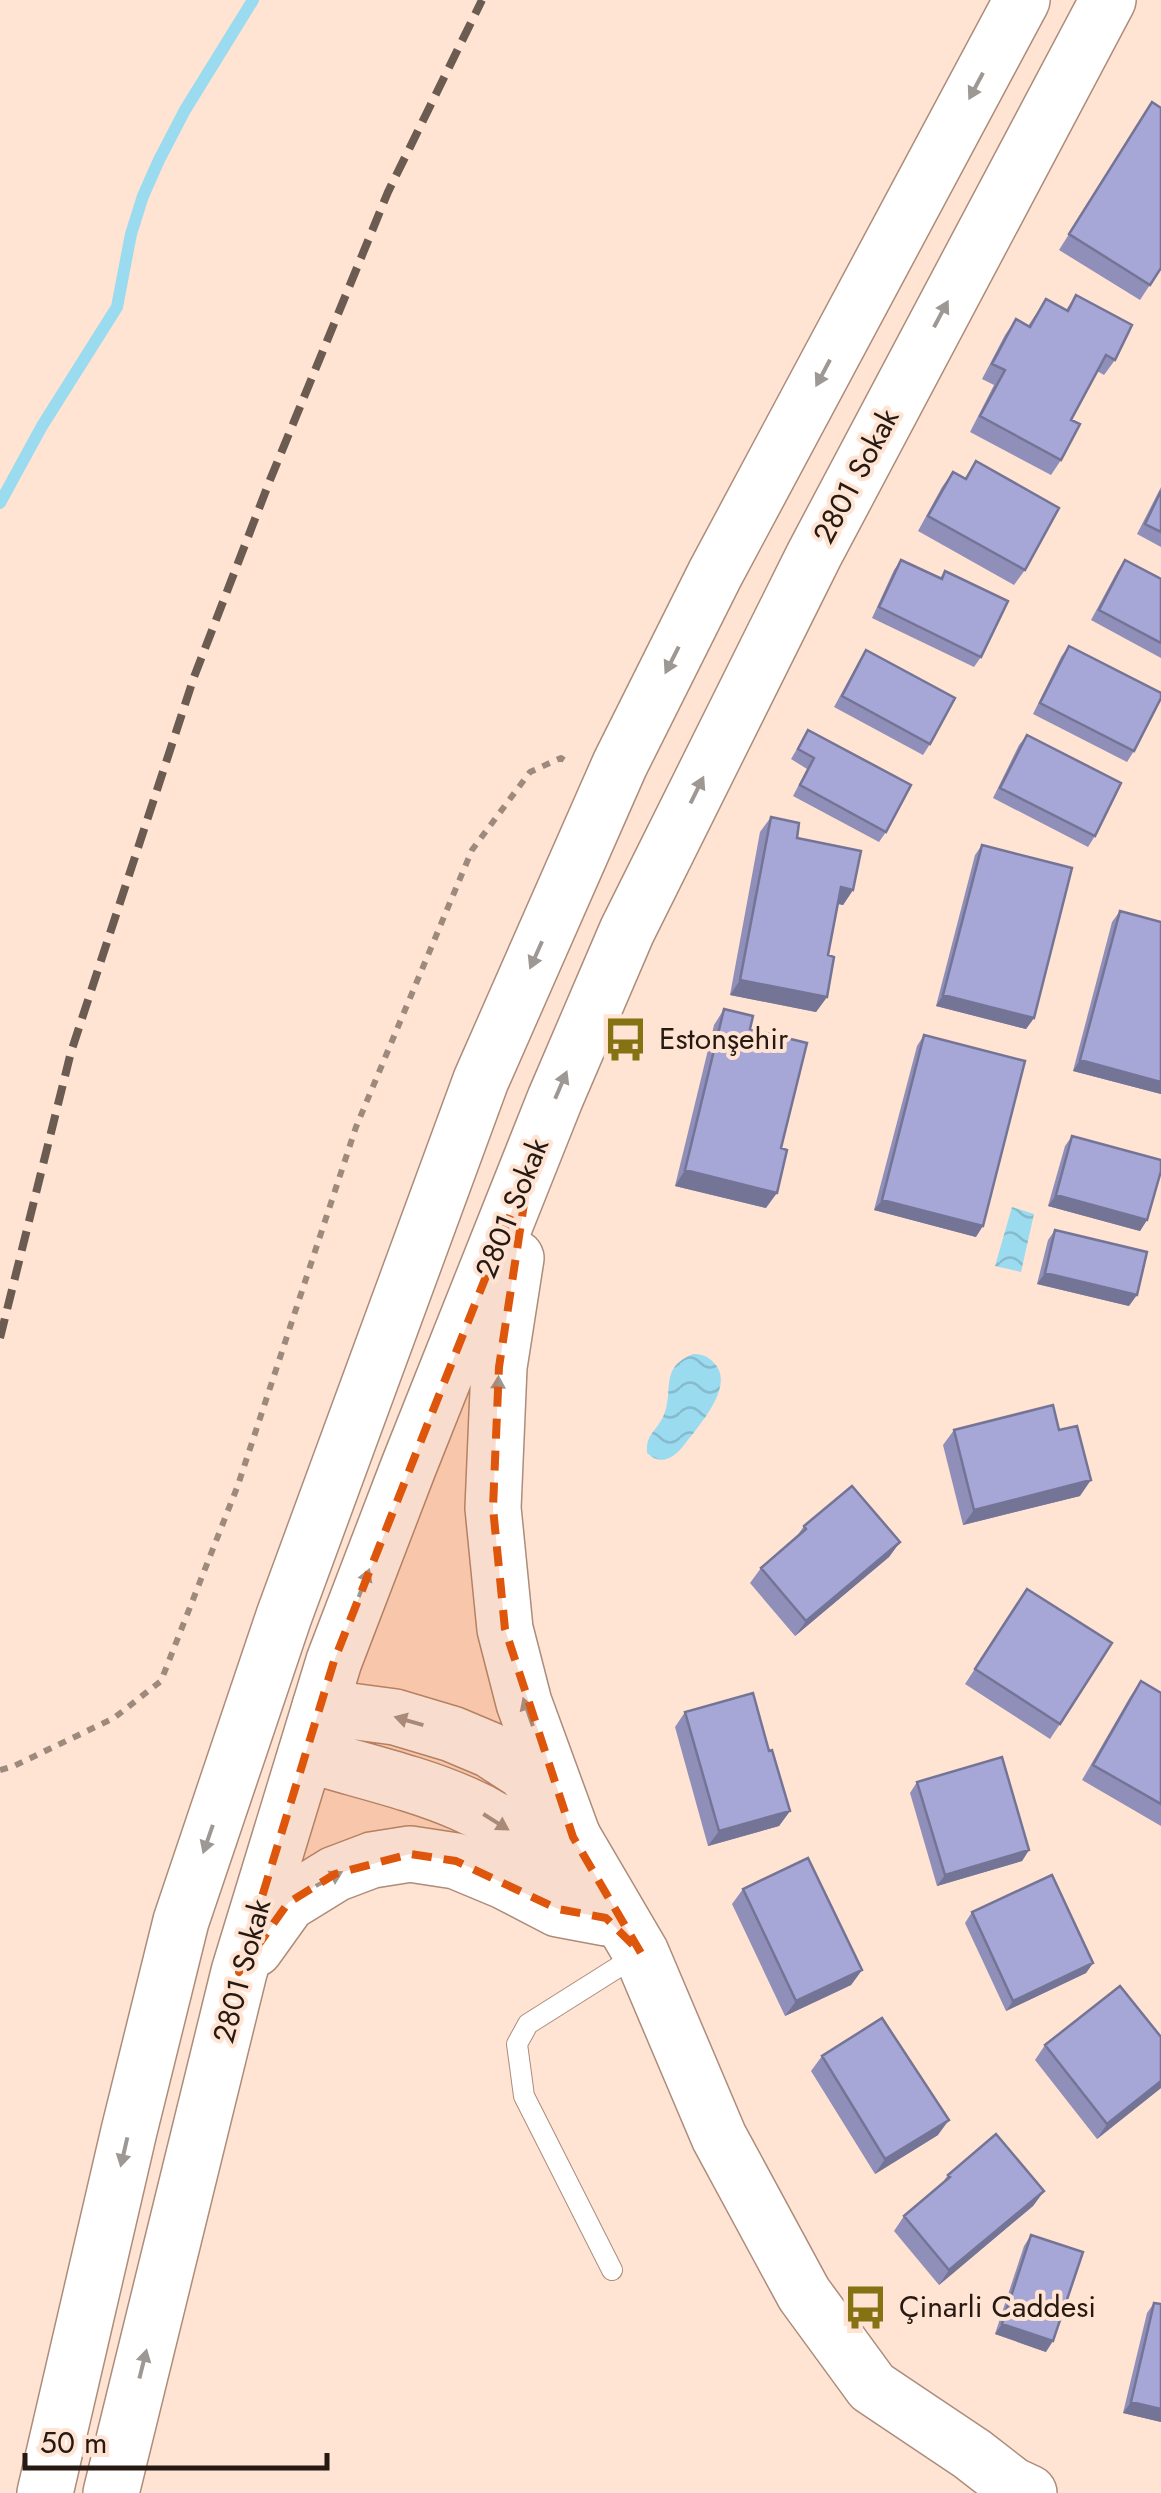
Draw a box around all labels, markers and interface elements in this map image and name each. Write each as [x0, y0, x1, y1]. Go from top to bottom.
one-way arrow [968, 72, 985, 101]
one-way arrow [933, 300, 950, 329]
one-way arrow [815, 358, 832, 387]
street label: 2801 Sokak [802, 400, 910, 551]
one-way arrow [664, 646, 681, 675]
one-way arrow [688, 775, 705, 804]
one-way arrow [528, 940, 544, 970]
bus stop icon: Estonşehir [602, 1015, 650, 1063]
place label: Estonşehir [659, 1017, 789, 1060]
one-way arrow [553, 1070, 569, 1100]
street label: 2801 Sokak [464, 1131, 559, 1284]
one-way arrow [491, 1374, 507, 1406]
one-way arrow [357, 1567, 372, 1597]
one-way arrow [519, 1697, 534, 1727]
one-way arrow [393, 1713, 424, 1729]
one-way arrow [482, 1813, 510, 1831]
one-way arrow [200, 1824, 215, 1854]
one-way arrow [315, 1871, 343, 1888]
street label: 2801 Sokak [202, 1893, 282, 2048]
one-way arrow [116, 2137, 131, 2168]
bus stop icon: Çinarli Caddesi [842, 2283, 890, 2331]
place label: Çinarli Caddesi [899, 2285, 1096, 2328]
one-way arrow [136, 2348, 151, 2379]
scale bar [25, 2408, 328, 2470]
text: 50 m [40, 2421, 107, 2464]

